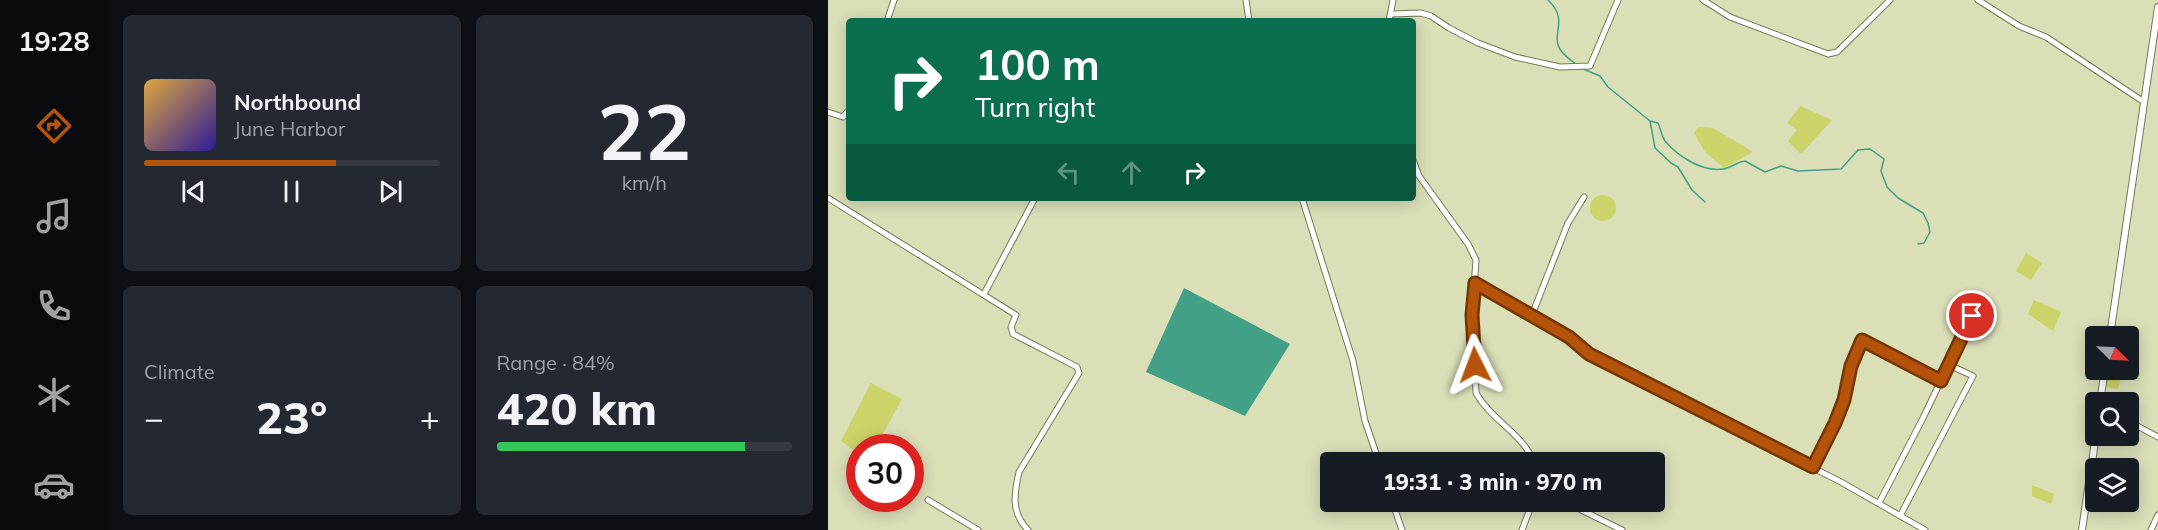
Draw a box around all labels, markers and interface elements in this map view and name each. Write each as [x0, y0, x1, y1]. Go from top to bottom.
text: 19:28 [18, 24, 90, 58]
text: 100 m [975, 38, 1100, 91]
icon: right [876, 42, 954, 120]
text: 22 [597, 82, 691, 180]
text: Northbound [234, 88, 361, 116]
text: Turn right [975, 90, 1095, 124]
icon: directions [33, 105, 75, 147]
text: June Harbor [234, 116, 345, 141]
icon: left [1052, 156, 1085, 189]
icon: ahead [1115, 156, 1148, 189]
icon: right [1178, 156, 1211, 189]
text: km/h [622, 170, 667, 195]
icon: previous [177, 175, 210, 208]
icon: pause [275, 175, 308, 208]
icon: next [374, 175, 407, 208]
icon: music [33, 195, 75, 237]
icon: phone [33, 285, 75, 327]
pin [1946, 290, 1997, 341]
icon: arrive [1955, 299, 1988, 332]
north arrow [2085, 326, 2139, 380]
map controls [2085, 326, 2139, 512]
position arrow [1443, 333, 1507, 397]
text: Range · 84% [497, 350, 615, 375]
text: Climate [144, 359, 215, 384]
icon: climate [33, 374, 75, 416]
text: 420 km [497, 380, 657, 436]
text: 23° [256, 389, 327, 445]
button: search [2085, 392, 2139, 446]
text: − [144, 397, 164, 438]
text: + [420, 397, 440, 438]
speed limit sign: 30 [846, 434, 924, 512]
button: layers [2085, 458, 2139, 512]
icon: car [33, 464, 75, 506]
text: 19:31 · 3 min · 970 m [1383, 468, 1602, 496]

